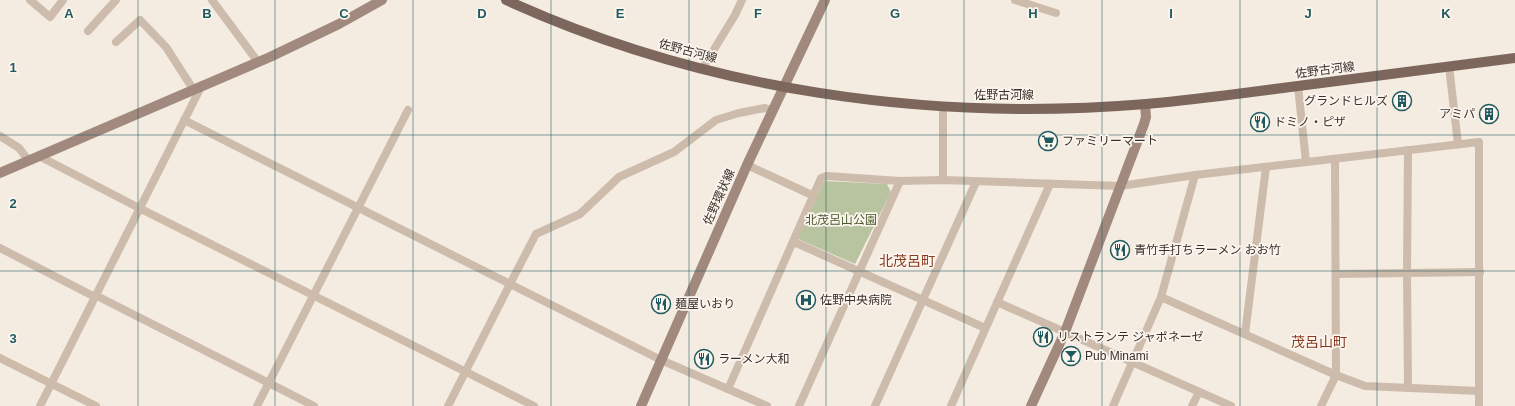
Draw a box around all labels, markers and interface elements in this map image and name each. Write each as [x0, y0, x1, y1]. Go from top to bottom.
text: A [64, 6, 74, 21]
text: B [202, 6, 212, 21]
text: C [339, 6, 349, 21]
text: D [477, 6, 487, 21]
text: E [616, 6, 625, 21]
text: F [754, 6, 762, 21]
text: G [890, 6, 900, 21]
text: H [1028, 6, 1038, 21]
text: I [1169, 6, 1173, 21]
text: J [1304, 6, 1312, 21]
text: K [1441, 6, 1451, 21]
street label: 佐野古河線 [657, 36, 719, 66]
street label: 佐野古河線 [1294, 59, 1356, 81]
text: 1 [9, 60, 17, 75]
street label: 佐野古河線 [974, 88, 1034, 102]
building icon: グランドヒルズ [1391, 90, 1413, 112]
place label: グランドヒルズ [1304, 94, 1388, 108]
building icon: アミパ [1478, 103, 1500, 125]
place label: アミパ [1439, 107, 1475, 121]
restaurant icon: ドミノ・ピザ [1249, 111, 1271, 133]
place label: ドミノ・ピザ [1274, 115, 1346, 129]
supermarket icon: ファミリーマート [1037, 130, 1059, 152]
place label: ファミリーマート [1062, 134, 1158, 148]
street label: 佐野環状線 [700, 167, 738, 227]
text: 2 [9, 196, 17, 211]
park label: 北茂呂山公園 [805, 213, 877, 227]
restaurant icon: 青竹手打ちラーメン おお竹 [1109, 239, 1131, 261]
place label: 青竹手打ちラーメン おお竹 [1134, 243, 1281, 257]
district label: 北茂呂町 [879, 253, 935, 269]
hospital icon: 佐野中央病院 [795, 289, 817, 311]
restaurant icon: 麺屋いおり [650, 293, 672, 315]
place label: 佐野中央病院 [820, 293, 892, 307]
place label: 麺屋いおり [675, 297, 735, 311]
restaurant icon: リストランテ ジャポネーゼ [1032, 326, 1054, 348]
place label: リストランテ ジャポネーゼ [1057, 330, 1204, 344]
text: 3 [9, 331, 17, 346]
district label: 茂呂山町 [1291, 334, 1347, 350]
bar icon: Pub Minami [1060, 345, 1082, 367]
restaurant icon: ラーメン大和 [693, 348, 715, 370]
place label: Pub Minami [1085, 349, 1148, 363]
place label: ラーメン大和 [718, 352, 790, 366]

